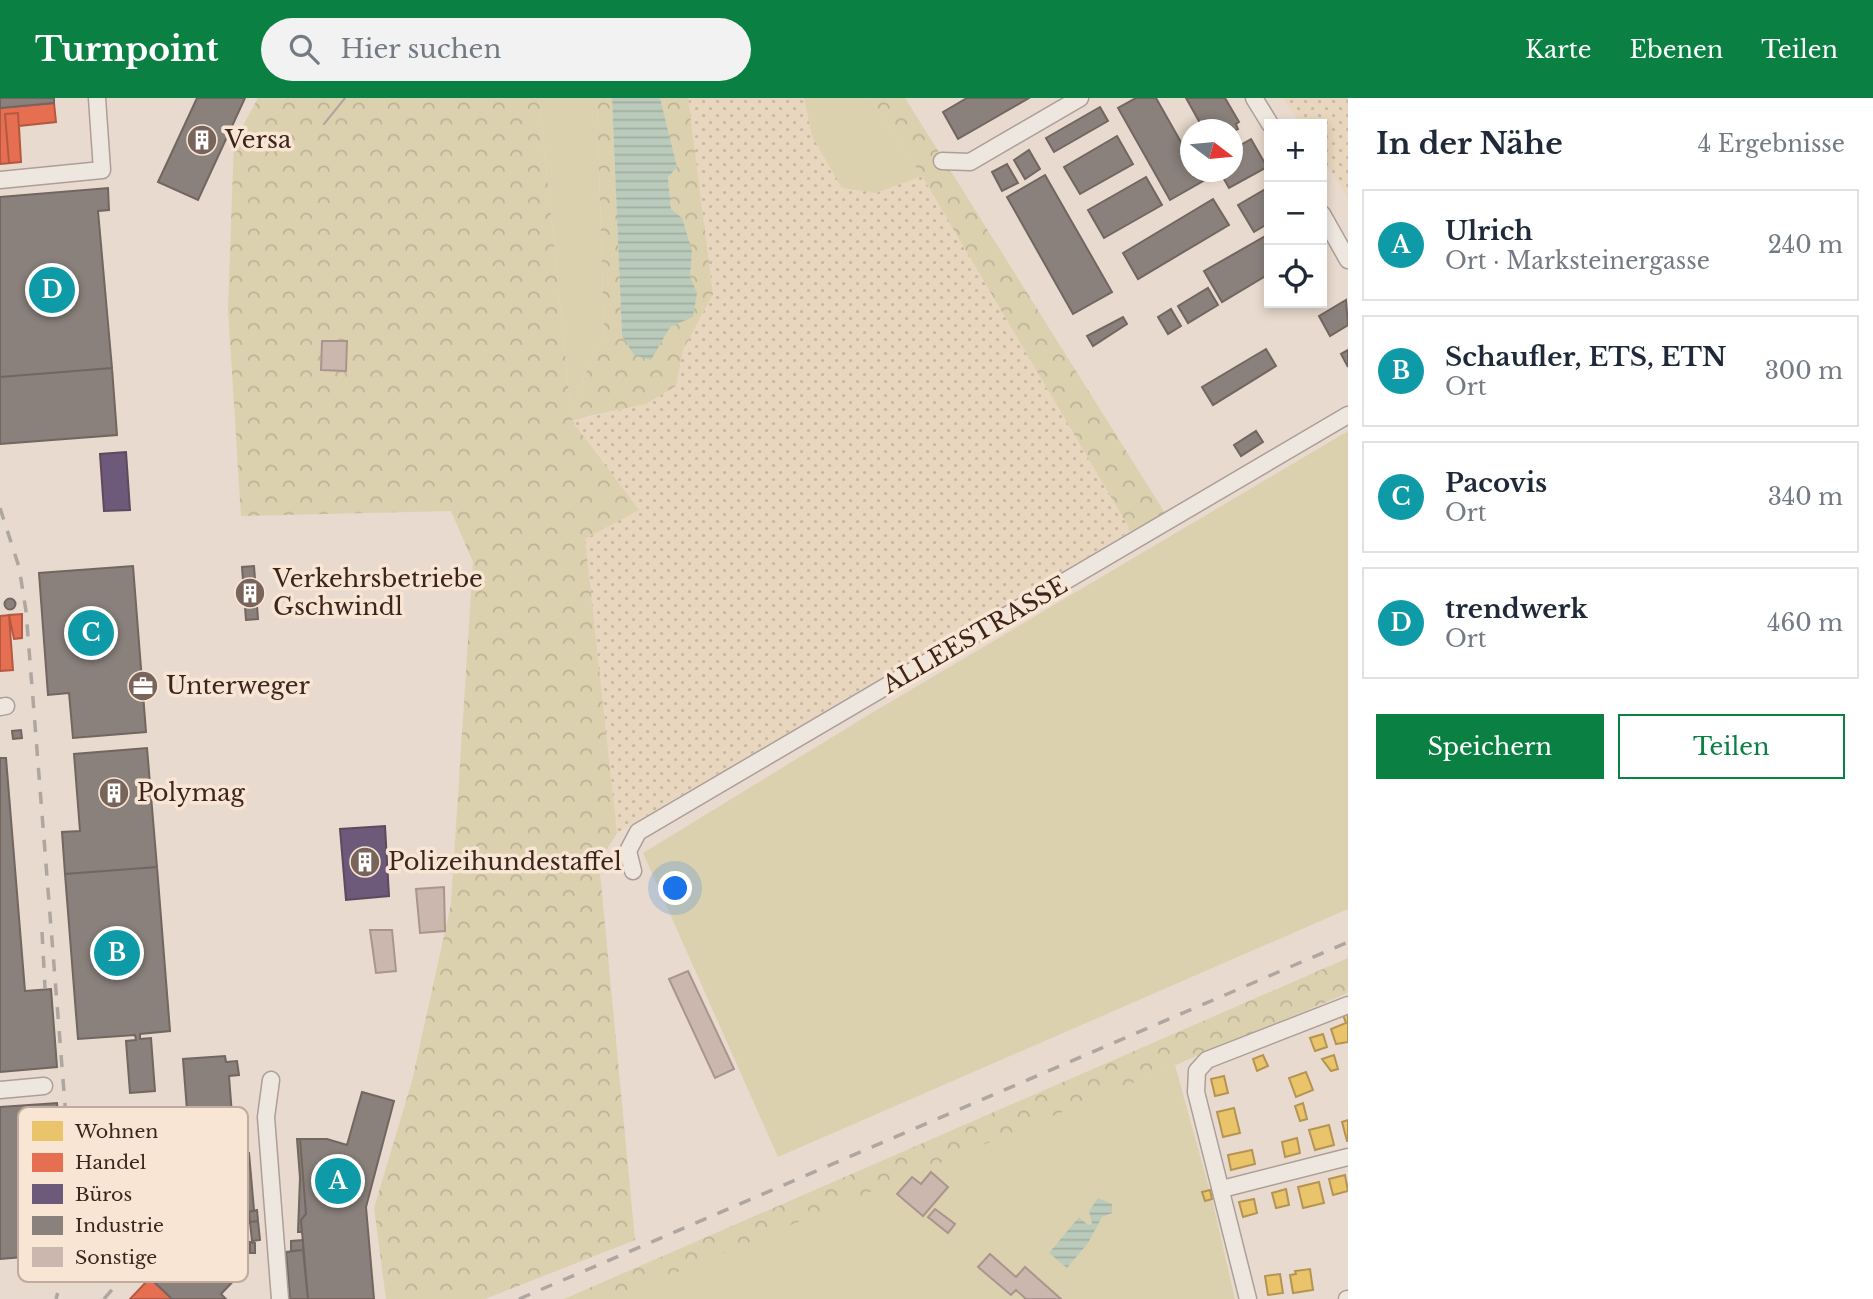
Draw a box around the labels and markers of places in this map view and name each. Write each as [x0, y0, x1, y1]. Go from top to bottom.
building icon: Versa [185, 123, 219, 157]
place label: Versa [224, 125, 292, 154]
pin: D [29, 264, 75, 316]
place label: Verkehrsbetriebe Gschwindl [272, 564, 483, 621]
building icon: Verkehrsbetriebe Gschwindl [233, 576, 267, 610]
pin: C [68, 607, 114, 659]
office icon: Unterweger [126, 669, 160, 703]
place label: Unterweger [166, 671, 311, 700]
building icon: Polymag [97, 776, 131, 810]
place label: Polymag [137, 778, 246, 807]
building icon: Polizeihundestaffel [348, 845, 382, 879]
place label: Polizeihundestaffel [388, 847, 622, 876]
pin: B [94, 927, 140, 979]
pin: A [315, 1155, 361, 1207]

